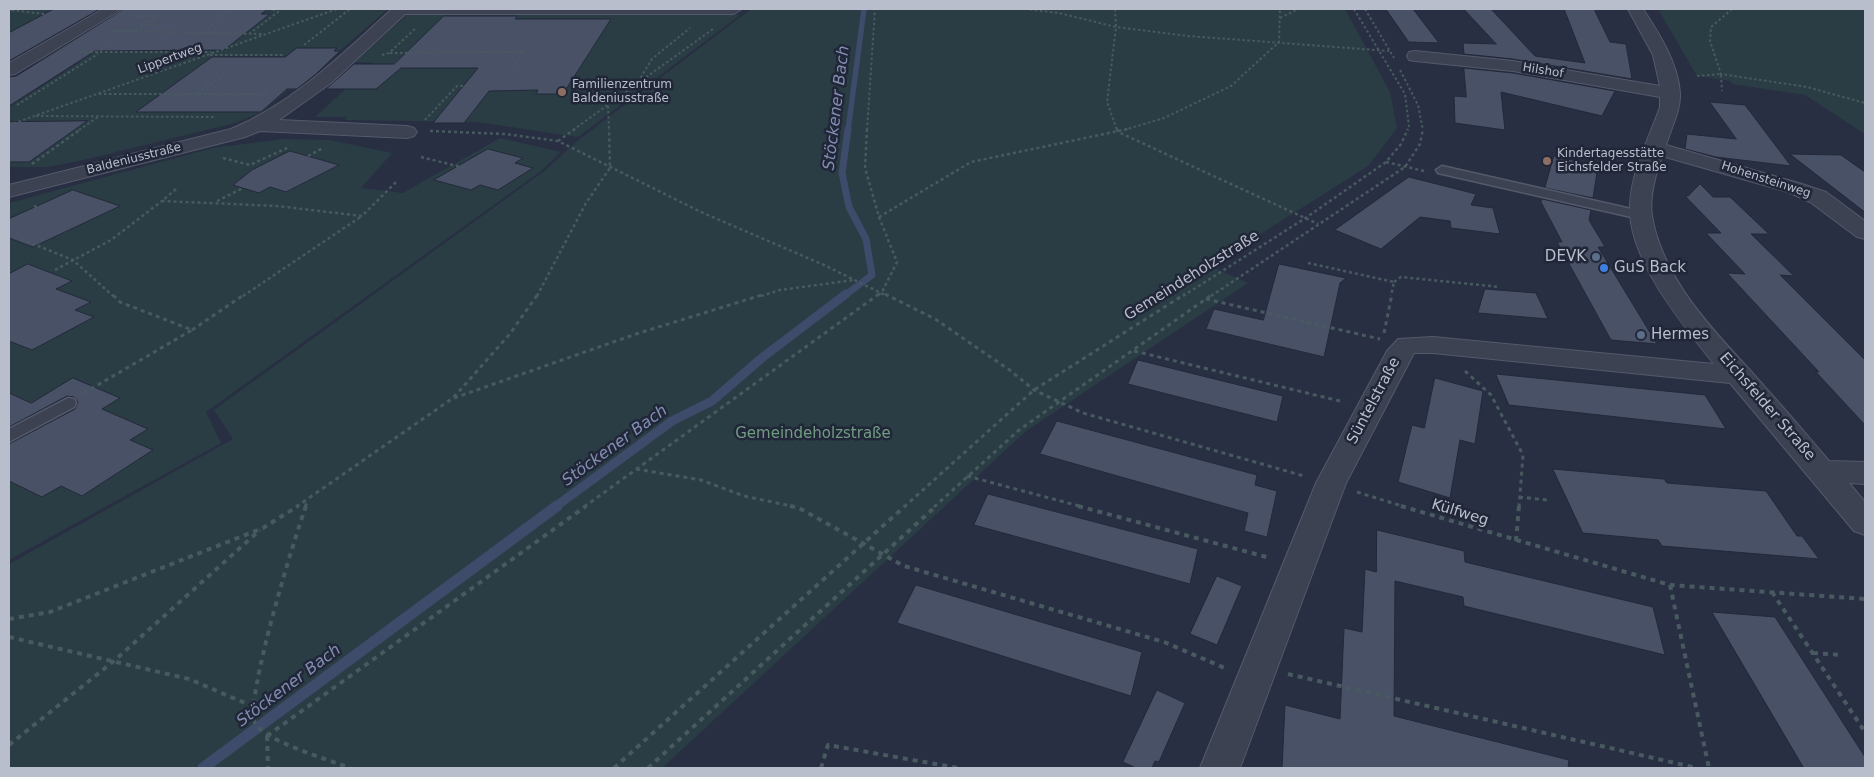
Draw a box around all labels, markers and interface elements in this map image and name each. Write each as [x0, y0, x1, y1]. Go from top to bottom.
street label: Lippertweg [136, 41, 204, 77]
water label: Stöckener Bach [820, 45, 854, 171]
street label: Hilshof [1522, 61, 1564, 81]
place label: Familienzentrum Baldeniusstraße [572, 78, 672, 106]
marker: Familienzentrum Baldeniusstraße [556, 86, 568, 98]
street label: Baldeniusstraße [85, 140, 183, 178]
place label: Kindertagesstätte Eichsfelder Straße [1557, 147, 1667, 175]
marker: Kindertagesstätte Eichsfelder Straße [1541, 155, 1553, 167]
street label: Hohensteinweg [1720, 159, 1812, 201]
street label: Gemeindeholzstraße [1121, 227, 1263, 325]
place label: DEVK [1545, 248, 1586, 266]
marker: DEVK [1590, 251, 1602, 263]
place label: GuS Back [1614, 259, 1686, 277]
marker: GuS Back [1598, 262, 1610, 274]
place label: Hermes [1651, 326, 1709, 344]
marker: Hermes [1635, 329, 1647, 341]
street label: Eichsfelder Straße [1715, 349, 1819, 465]
street label: Süntelstraße [1344, 355, 1404, 447]
water label: Stöckener Bach [559, 401, 671, 491]
park label: Gemeindeholzstraße [735, 425, 891, 443]
street label: Külfweg [1429, 496, 1491, 530]
water label: Stöckener Bach [233, 641, 345, 731]

